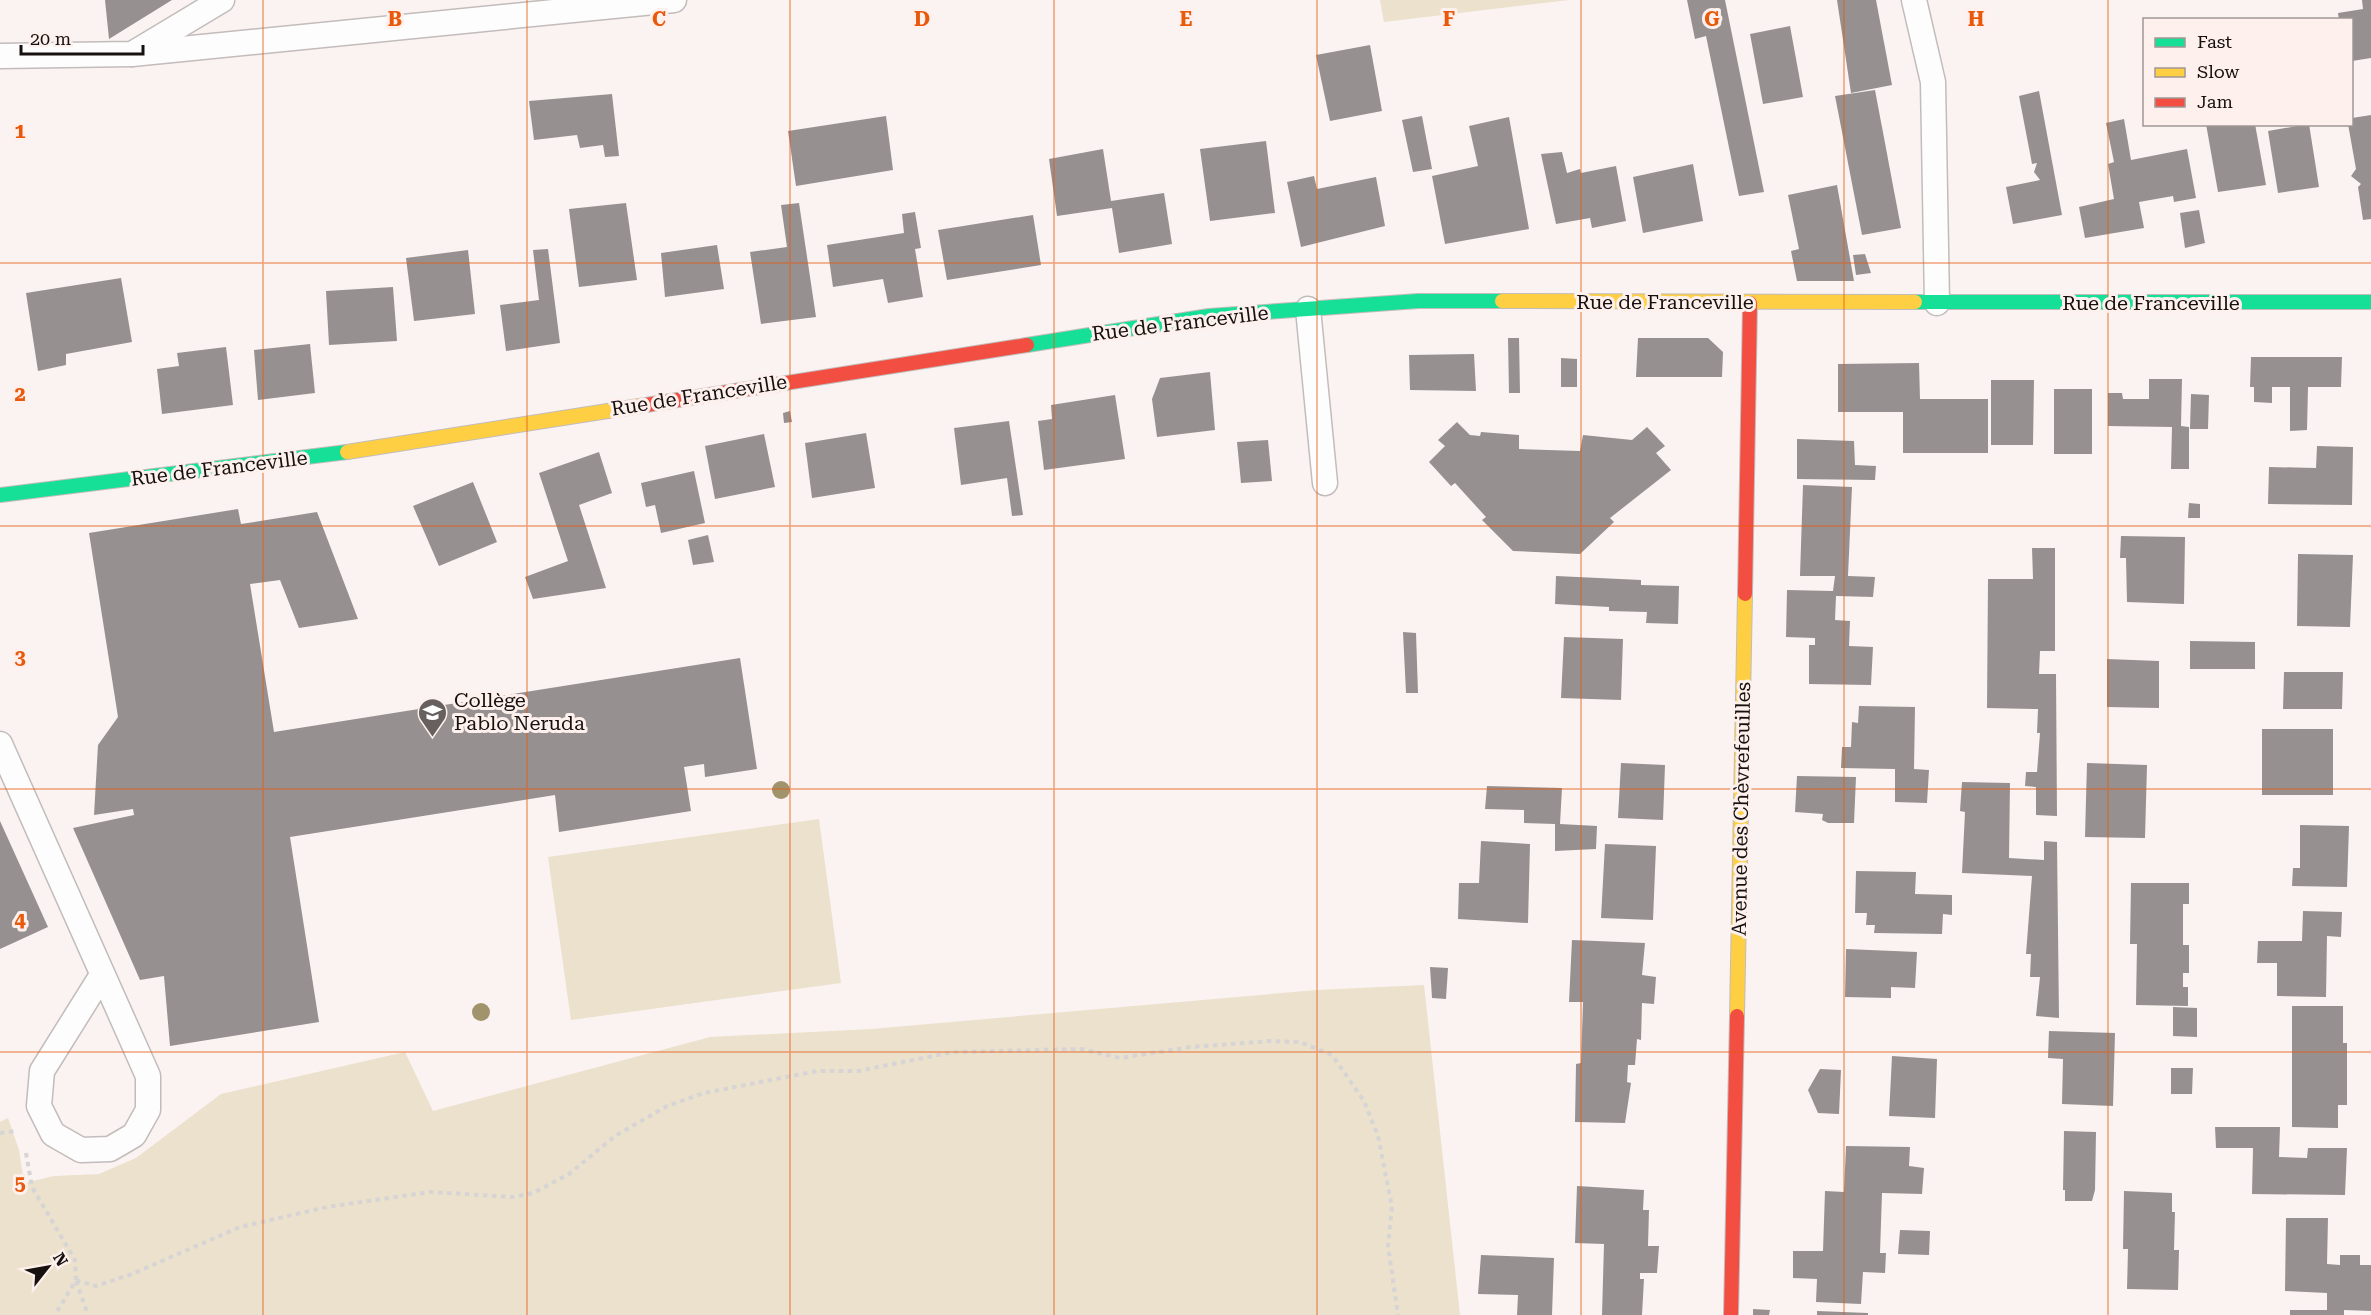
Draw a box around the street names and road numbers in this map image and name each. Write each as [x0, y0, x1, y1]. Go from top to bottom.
street label: Rue de Franceville [1576, 290, 1754, 314]
street label: Rue de Franceville [2062, 291, 2240, 315]
street label: Rue de Franceville [1090, 300, 1270, 346]
street label: Rue de Franceville [609, 369, 789, 421]
street label: Rue de Franceville [129, 445, 309, 491]
street label: Avenue des Chèvrefeuilles [1727, 682, 1755, 936]

